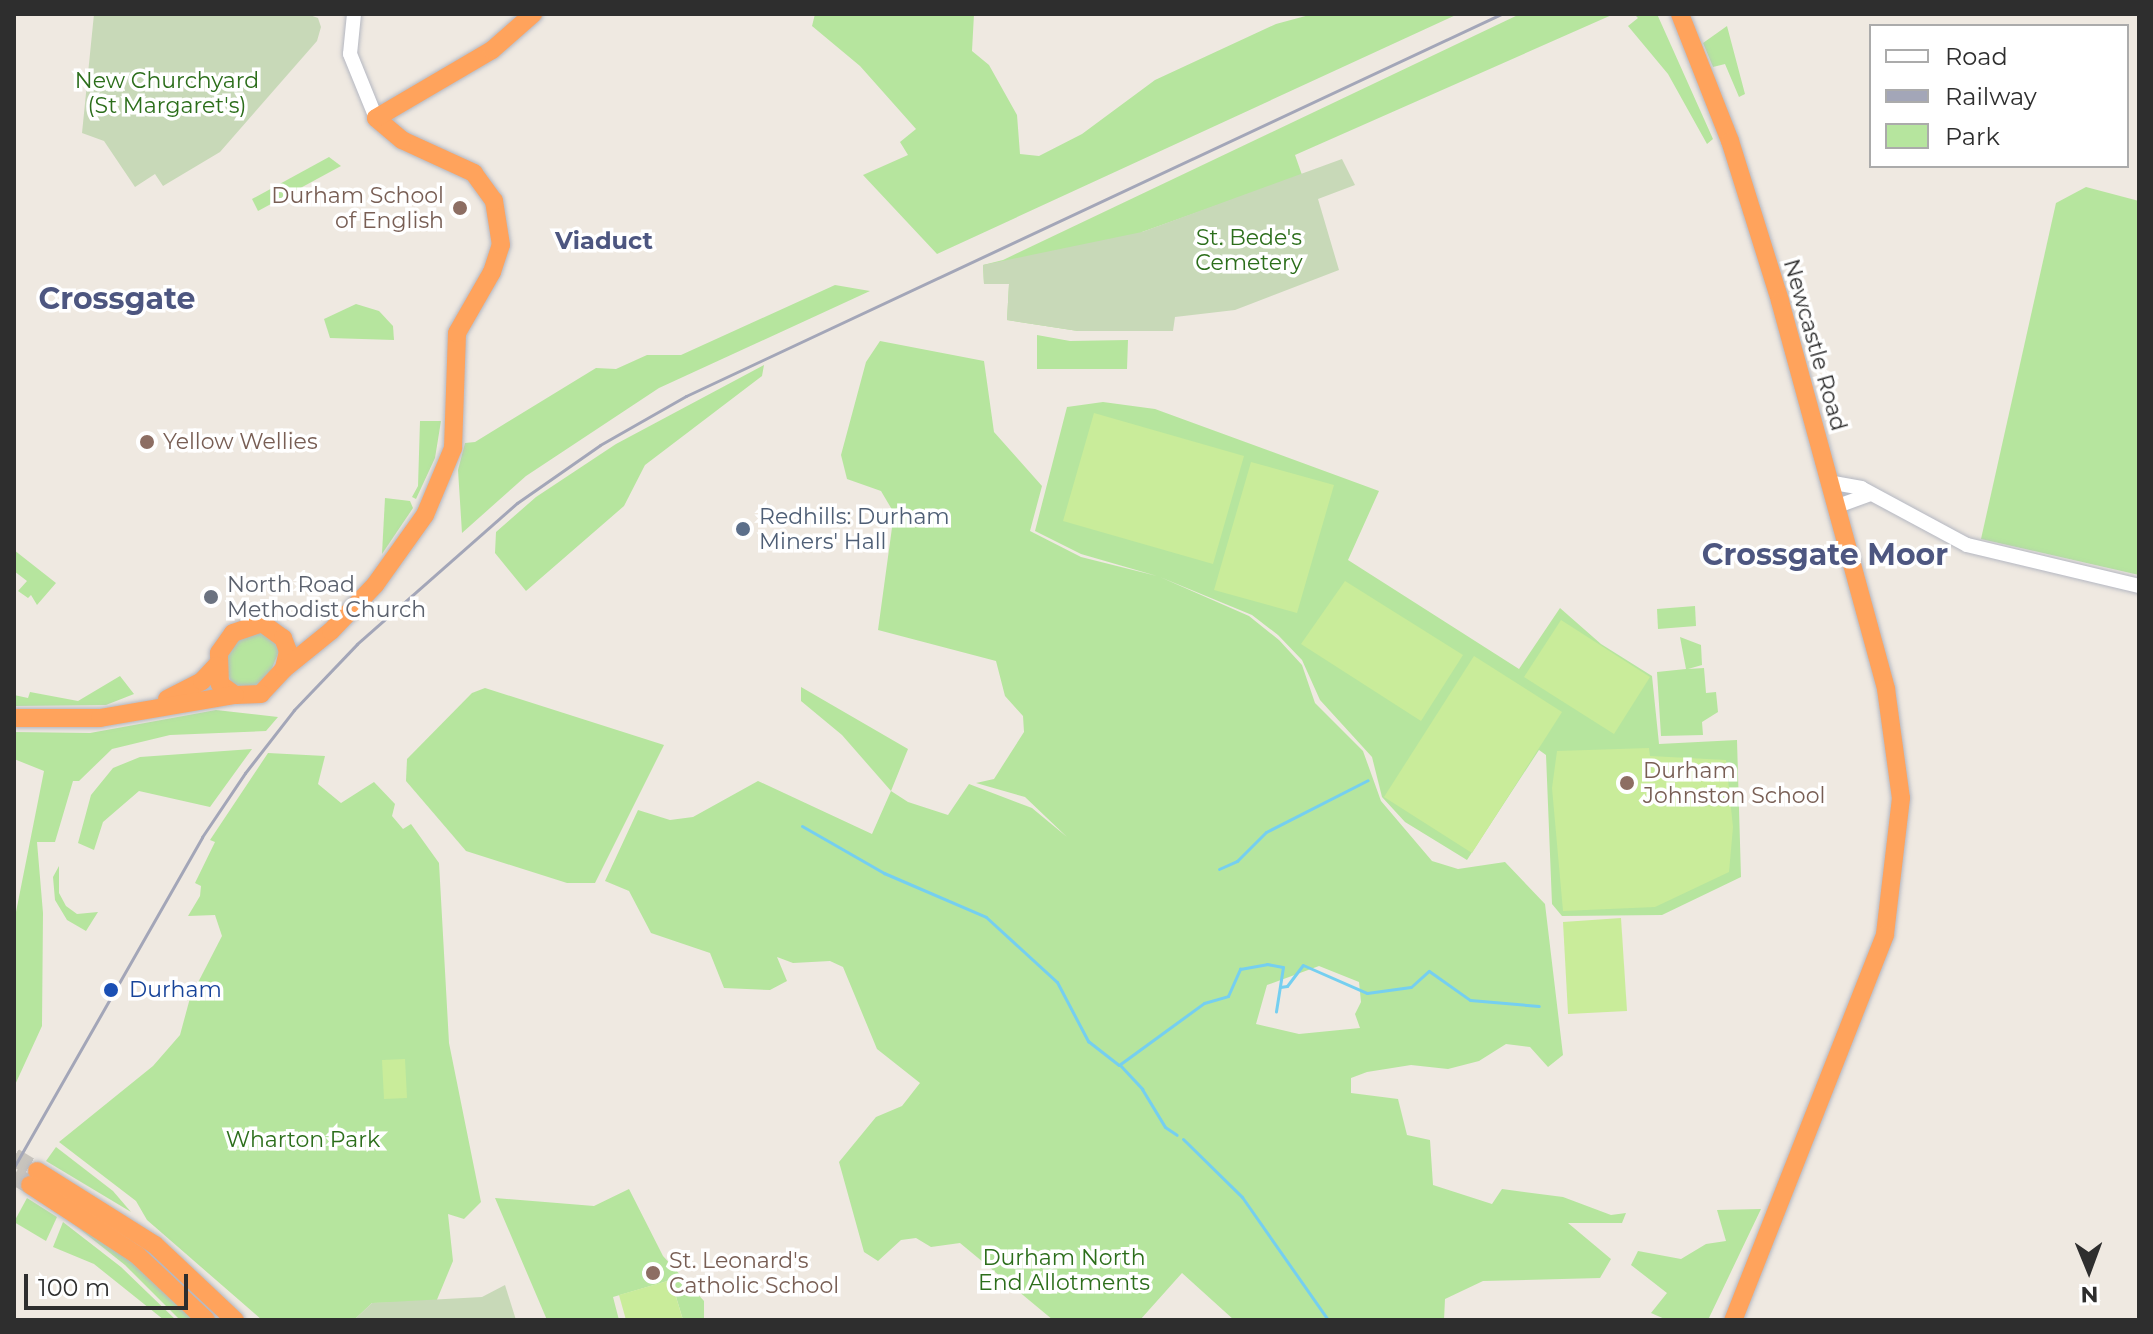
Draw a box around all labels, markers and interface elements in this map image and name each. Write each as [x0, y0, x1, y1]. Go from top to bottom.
legend [1869, 24, 2129, 168]
text: Road [1945, 42, 2008, 71]
park label: New Churchyard (St Margaret's) [75, 67, 259, 118]
text: Railway [1945, 82, 2037, 111]
text: Park [1945, 122, 2000, 151]
place label: Durham School of English [271, 182, 444, 234]
marker: Durham School of English [451, 199, 469, 217]
park label: St. Bede's Cemetery [1195, 224, 1303, 276]
district label: Viaduct [555, 227, 653, 255]
street label: Newcastle Road [1778, 256, 1852, 434]
district label: Crossgate [39, 281, 195, 317]
place label: Yellow Wellies [163, 429, 318, 455]
marker: Yellow Wellies [138, 433, 156, 451]
place label: Redhills: Durham Miners' Hall [759, 503, 950, 554]
marker: Redhills: Durham Miners' Hall [734, 520, 752, 538]
district label: Crossgate Moor [1702, 537, 1948, 573]
place label: North Road Methodist Church [227, 571, 426, 622]
marker: North Road Methodist Church [202, 588, 220, 606]
place label: Durham Johnston School [1643, 757, 1825, 808]
marker: Durham Johnston School [1618, 774, 1636, 792]
place label: Durham [129, 977, 222, 1003]
marker: Durham [100, 979, 122, 1001]
park label: Wharton Park [226, 1127, 380, 1153]
north arrow [2049, 1230, 2129, 1310]
park label: Durham North End Allotments [978, 1244, 1150, 1296]
place label: St. Leonard's Catholic School [669, 1247, 839, 1298]
scale bar [28, 1258, 192, 1308]
marker: St. Leonard's Catholic School [644, 1264, 662, 1282]
text: 100 m [38, 1273, 110, 1302]
text: N [2080, 1281, 2099, 1308]

